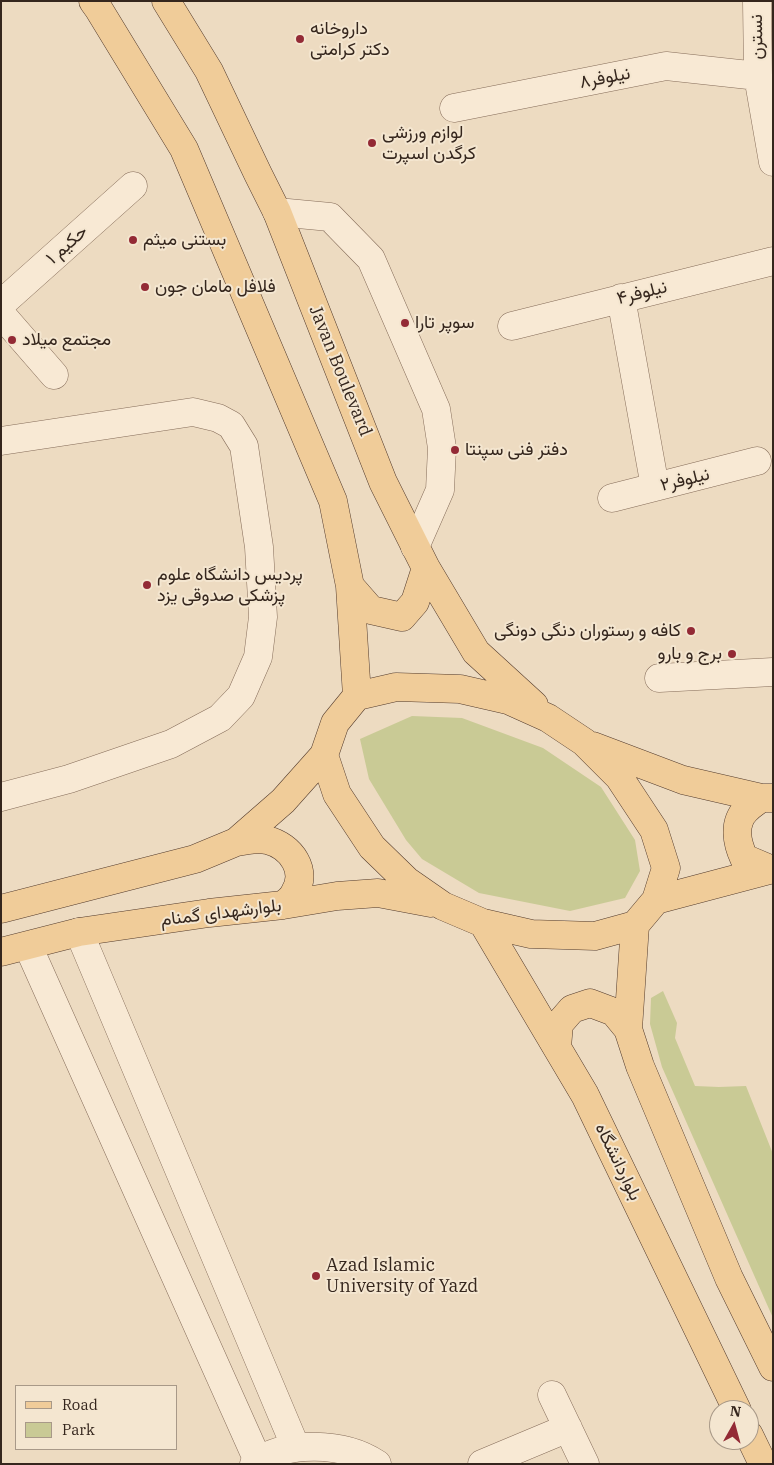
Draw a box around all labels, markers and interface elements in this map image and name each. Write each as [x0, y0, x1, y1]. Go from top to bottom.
street label: نسترن [746, 14, 768, 60]
place label: داروخانه دکتر کرامتی [310, 18, 390, 60]
marker: داروخانه دکتر کرامتی [294, 33, 306, 45]
street label: نیلوفر۸ [578, 63, 632, 93]
place label: لوازم ورزشی کرگدن اسپرت [382, 122, 476, 164]
marker: لوازم ورزشی کرگدن اسپرت [366, 137, 378, 149]
street label: حکیم ۱ [42, 221, 92, 269]
place label: بستنی میثم [143, 229, 226, 251]
marker: بستنی میثم [127, 234, 139, 246]
place label: فلافل مامان جون [155, 276, 276, 298]
street label: نیلوفر۴ [615, 276, 669, 310]
marker: فلافل مامان جون [139, 281, 151, 293]
street label: Javan Boulevard [304, 302, 376, 440]
place label: سوپر تارا [415, 312, 474, 334]
marker: سوپر تارا [399, 317, 411, 329]
place label: مجتمع میلاد [22, 329, 111, 351]
marker: مجتمع میلاد [6, 334, 18, 346]
place label: دفتر فنی سپنتا [465, 439, 568, 461]
marker: دفتر فنی سپنتا [449, 444, 461, 456]
street label: نیلوفر۲ [658, 463, 712, 497]
place label: پردیس دانشگاه علوم پزشکی صدوقی یزد [157, 564, 303, 606]
marker: پردیس دانشگاه علوم پزشکی صدوقی یزد [141, 579, 153, 591]
place label: کافه و رستوران دنگی دونگی [494, 620, 681, 642]
marker: کافه و رستوران دنگی دونگی [685, 625, 697, 637]
place label: برج و بارو [657, 643, 722, 665]
marker: برج و بارو [726, 648, 738, 660]
street label: بلوارشهدای گمنام [159, 895, 283, 931]
street label: بلواردانشگاه [590, 1120, 646, 1204]
place label: Azad Islamic University of Yazd [326, 1255, 478, 1298]
marker: Azad Islamic University of Yazd [310, 1270, 322, 1282]
legend [15, 1385, 178, 1450]
text: Road [62, 1395, 98, 1414]
north arrow [709, 1400, 759, 1450]
text: N [729, 1401, 742, 1421]
text: Park [62, 1420, 95, 1439]

